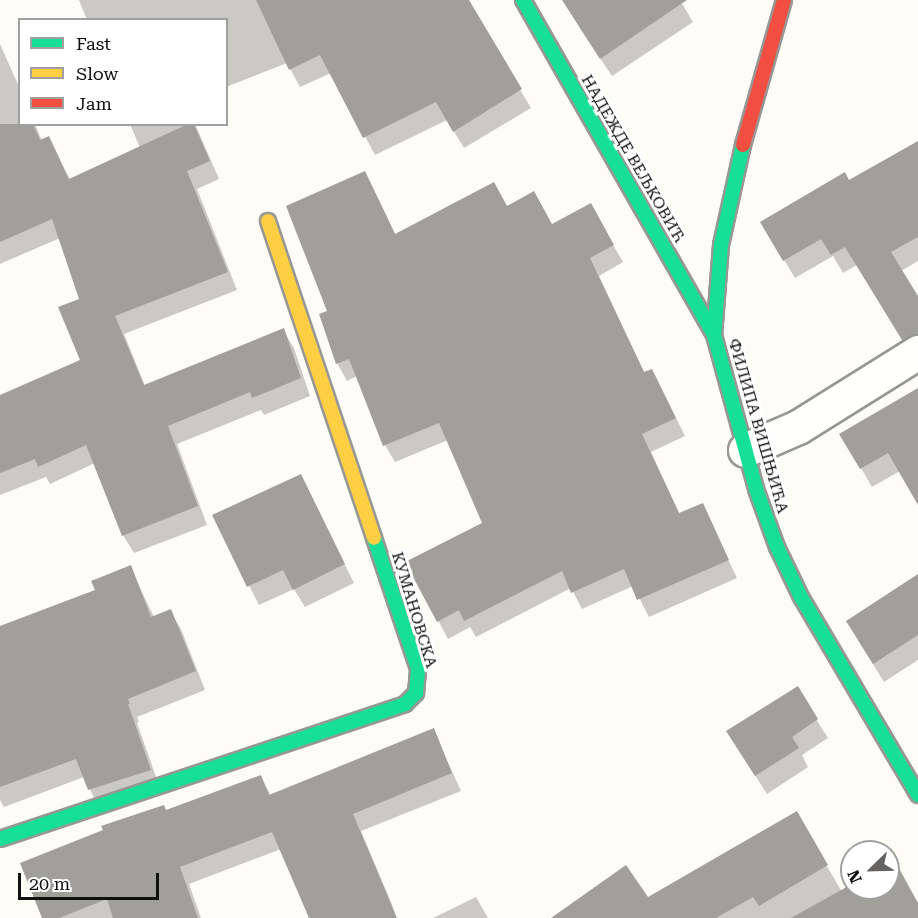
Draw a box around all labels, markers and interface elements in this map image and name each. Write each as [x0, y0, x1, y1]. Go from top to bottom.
legend [18, 18, 228, 126]
text: Fast [76, 33, 111, 54]
text: Slow [76, 63, 118, 84]
street label: НАДЕЖДЕ ВЕЉКОВИЋ [577, 71, 689, 247]
text: Jam [76, 93, 112, 114]
street label: ФИЛИПА ВИШЊИЋА [724, 336, 792, 516]
street label: КУМАНОВСКА [387, 550, 441, 670]
north arrow [840, 840, 900, 900]
scale bar [21, 861, 162, 899]
text: N [844, 867, 866, 886]
text: 20 m [29, 873, 70, 894]

